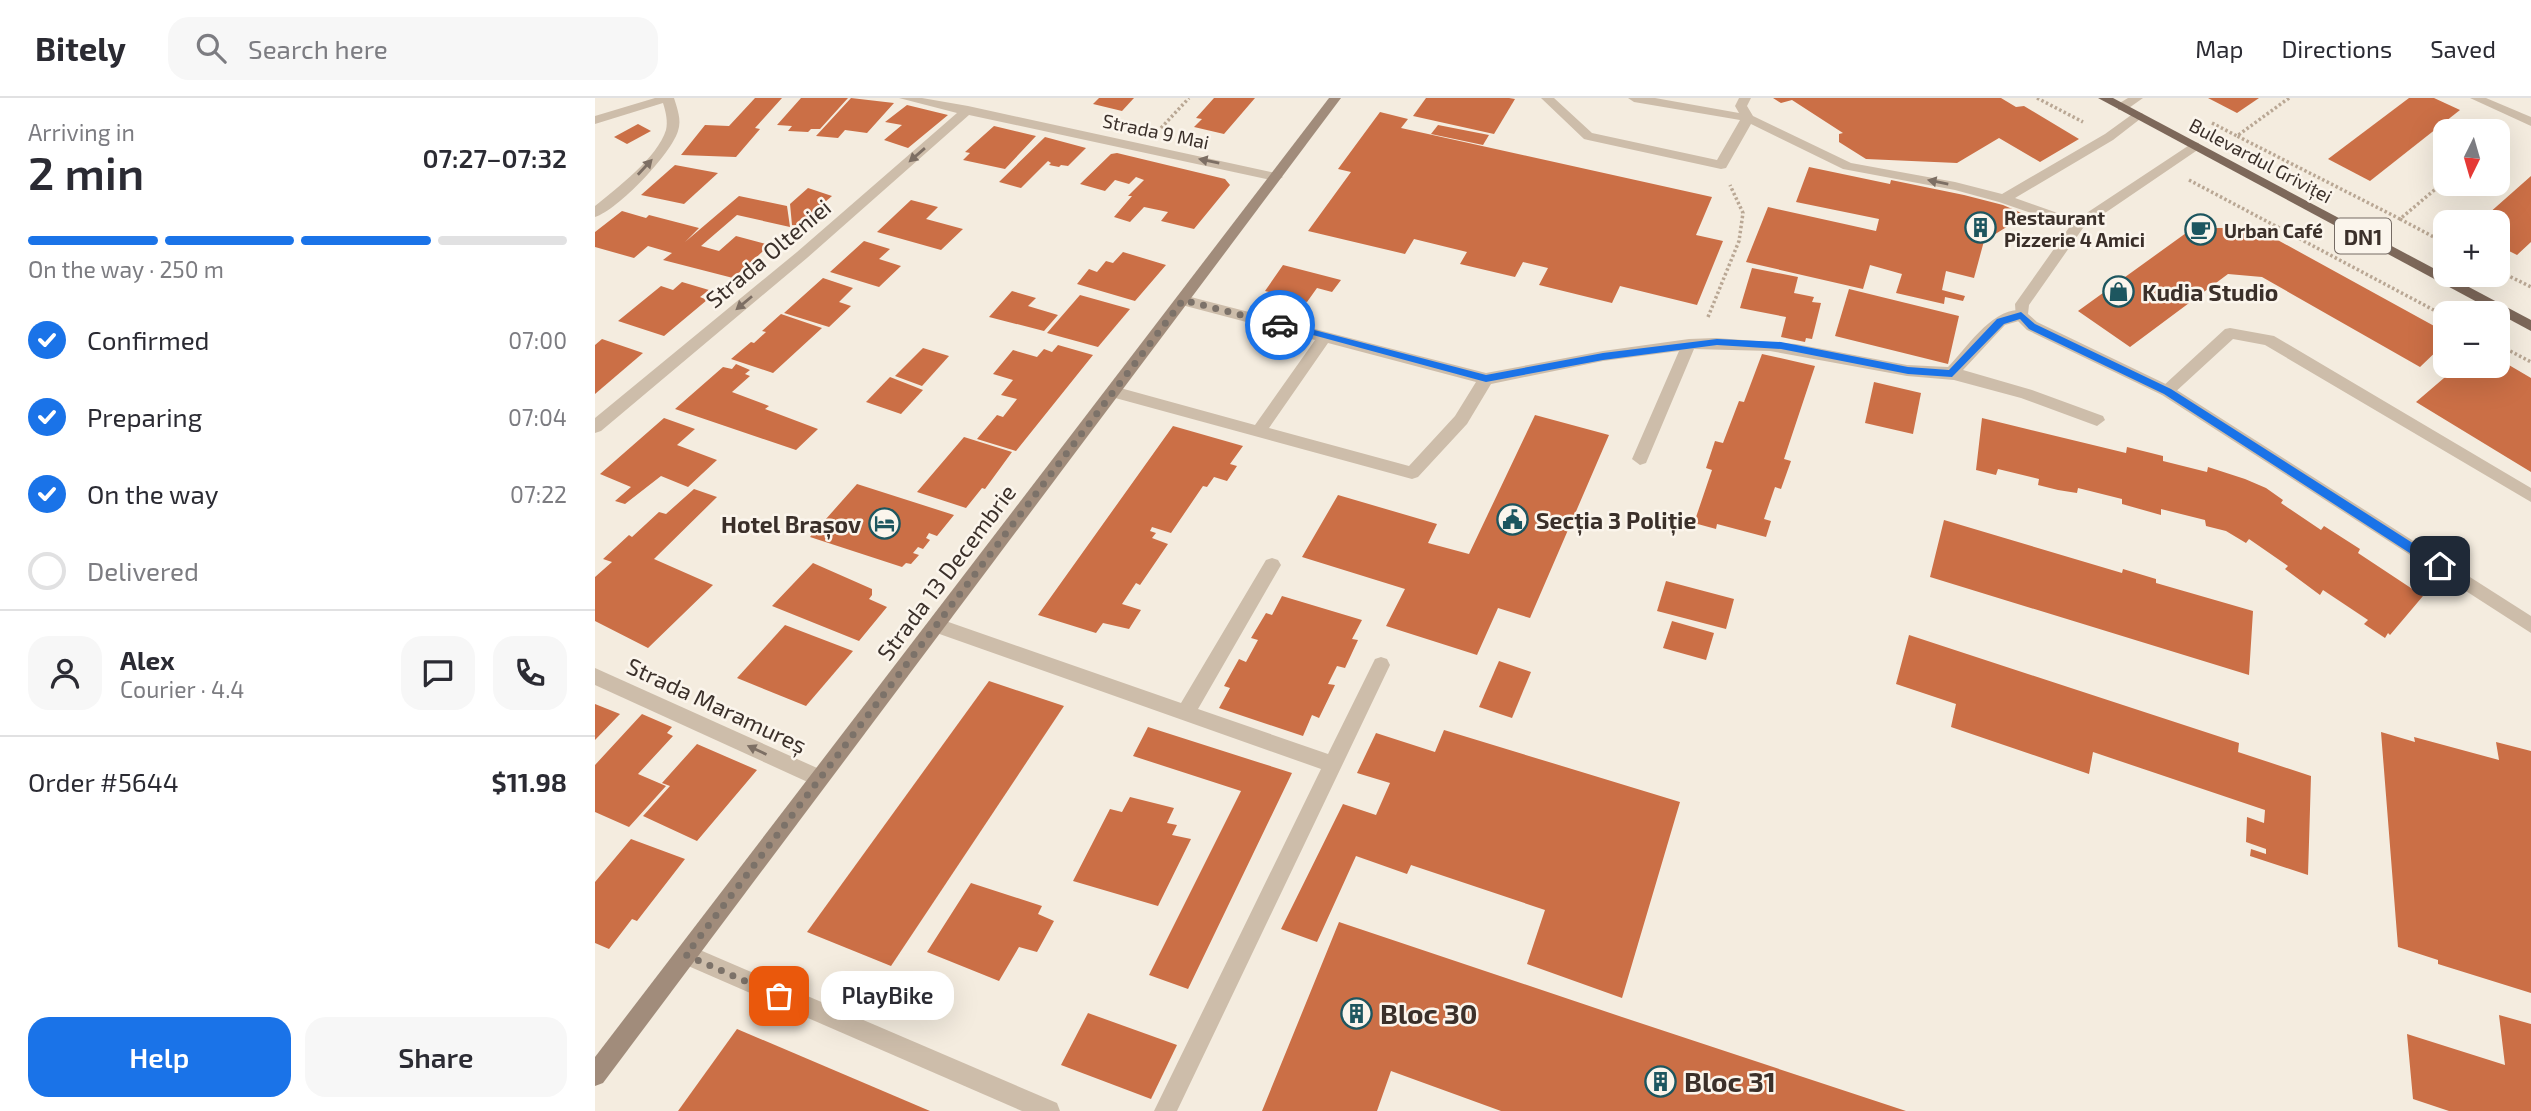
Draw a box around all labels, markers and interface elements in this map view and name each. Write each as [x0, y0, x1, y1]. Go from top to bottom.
search box [168, 17, 658, 80]
text: Bitely [35, 28, 126, 68]
icon: search [192, 29, 230, 67]
text: Search here [248, 33, 388, 64]
text: Map [2195, 34, 2243, 63]
text: Directions [2281, 34, 2392, 63]
text: Saved [2430, 34, 2496, 63]
street label: Strada 9 Mai [1101, 108, 1211, 154]
street label: Bulevardul Griviței [2185, 113, 2336, 209]
text: Arriving in [28, 118, 135, 146]
north arrow [2433, 119, 2509, 196]
map controls [2433, 119, 2510, 378]
text: 07:27–07:32 [422, 142, 567, 173]
text: 2 min [28, 144, 144, 199]
one-way arrow [908, 147, 926, 163]
one-way arrow [1198, 156, 1220, 167]
one-way arrow [636, 159, 652, 176]
one-way arrow [1927, 177, 1949, 188]
street label: Strada Olteniei [700, 193, 836, 313]
place label: Restaurant Pizzerie 4 Amici [2004, 206, 2145, 251]
button: + [2433, 210, 2510, 287]
building icon: Restaurant Pizzerie 4 Amici [1964, 211, 1998, 245]
cafe icon: Urban Café [2184, 213, 2218, 247]
road number: DN1 [2335, 218, 2391, 254]
place label: Urban Café [2224, 219, 2323, 242]
text: On the way · 250 m [28, 255, 224, 283]
shop icon: Kudia Studio [2102, 275, 2136, 309]
place label: Kudia Studio [2142, 278, 2278, 306]
courier [1245, 290, 1315, 360]
one-way arrow [736, 295, 753, 310]
button: − [2433, 301, 2510, 378]
icon: car [1261, 306, 1299, 344]
icon: check [28, 321, 66, 359]
text: Confirmed [87, 324, 210, 355]
text: 07:00 [508, 326, 567, 354]
icon: check [28, 398, 66, 436]
text: Preparing [87, 401, 202, 432]
text: 07:04 [508, 403, 567, 431]
icon: check [28, 475, 66, 513]
text: On the way [87, 478, 218, 509]
street label: Strada 13 Decembrie [871, 479, 1021, 665]
text: 07:22 [510, 480, 567, 508]
public building icon: Secția 3 Poliție [1496, 503, 1530, 537]
place label: Secția 3 Poliție [1536, 506, 1696, 536]
hotel icon: Hotel Brașov [867, 507, 901, 541]
place label: Hotel Brașov [721, 510, 861, 540]
pin [2410, 536, 2470, 596]
icon: home [2421, 547, 2459, 585]
text: Delivered [87, 555, 199, 586]
button: person [28, 636, 102, 710]
button: chat [401, 636, 475, 710]
button: phone [493, 636, 567, 710]
text: Alex [120, 644, 175, 675]
street label: Strada Maramureș [622, 651, 811, 761]
text: Courier · 4.4 [120, 675, 244, 703]
one-way arrow [746, 744, 767, 755]
text: Order #5644 [28, 766, 179, 797]
text: $11.98 [492, 766, 567, 797]
pin [749, 966, 809, 1026]
callout: PlayBike [821, 972, 954, 1020]
icon: bag [760, 977, 798, 1015]
text: PlayBike [842, 981, 933, 1009]
building icon: Bloc 30 [1340, 996, 1374, 1030]
place label: Bloc 30 [1380, 996, 1477, 1030]
button: Help [28, 1017, 291, 1097]
button: Share [305, 1017, 567, 1097]
building icon: Bloc 31 [1644, 1064, 1678, 1098]
place label: Bloc 31 [1684, 1064, 1776, 1098]

